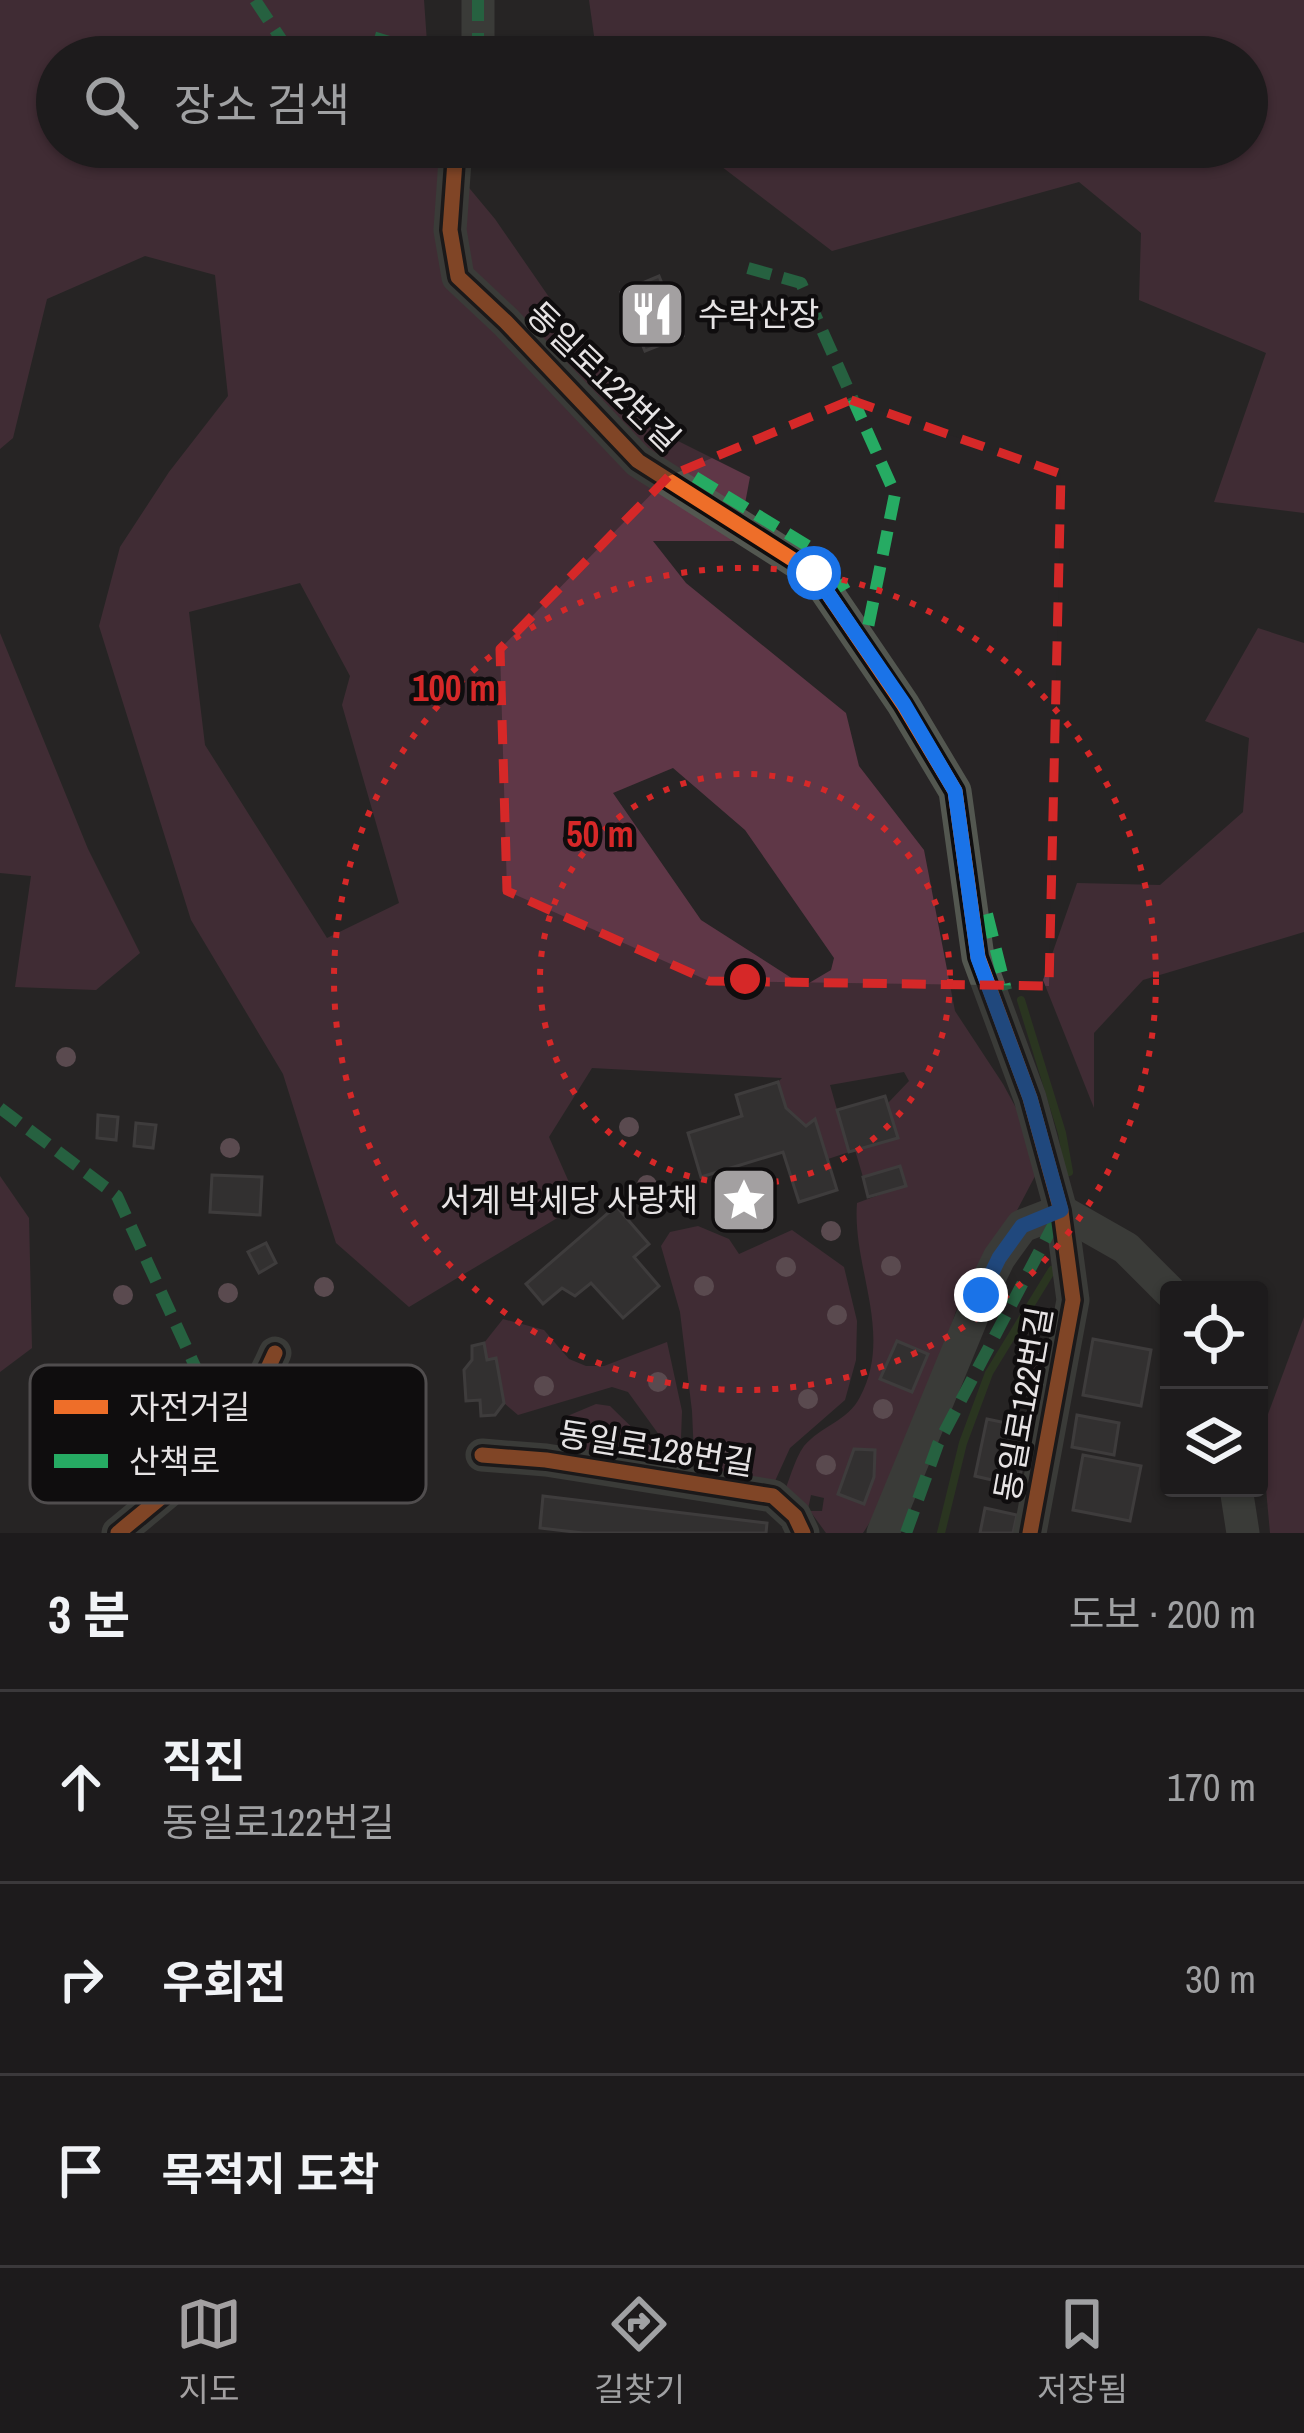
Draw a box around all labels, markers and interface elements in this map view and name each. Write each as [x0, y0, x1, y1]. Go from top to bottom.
search box [36, 36, 1268, 168]
icon: search [78, 69, 144, 135]
text: 장소 검색 [174, 74, 350, 135]
restaurant icon: 수락산장 [617, 279, 687, 349]
street label: 동일로122번길 [518, 292, 690, 460]
place label: 수락산장 [698, 292, 819, 336]
route start [787, 546, 841, 600]
text: 100 m [412, 664, 496, 712]
text: 50 m [566, 810, 634, 858]
centre of rings [724, 958, 766, 1000]
place icon: 서계 박세당 사랑채 [709, 1165, 779, 1235]
place label: 서계 박세당 사랑채 [440, 1178, 698, 1222]
route end [954, 1268, 1008, 1322]
map controls [1160, 1281, 1268, 1497]
button: locate [1160, 1281, 1268, 1389]
street label: 동일로122번길 [984, 1303, 1062, 1505]
legend [30, 1365, 426, 1503]
text: 자전거길 [129, 1385, 250, 1429]
button: layers [1160, 1389, 1268, 1497]
street label: 동일로128번길 [555, 1411, 757, 1485]
text: 산책로 [129, 1439, 220, 1483]
text: 3 분 [48, 1580, 130, 1649]
text: 도보 · 200 m [1069, 1588, 1256, 1640]
text: 직진 [162, 1730, 245, 1791]
icon: ahead [48, 1754, 114, 1820]
text: 170 m [1167, 1761, 1256, 1813]
text: 동일로122번길 [162, 1796, 395, 1848]
icon: right [48, 1946, 114, 2012]
text: 우회전 [162, 1951, 286, 2012]
text: 30 m [1185, 1953, 1256, 2005]
icon: arrive [48, 2138, 114, 2204]
text: 목적지 도착 [162, 2143, 379, 2204]
tab: 지도 [176, 2291, 242, 2411]
tab: 길찾기 [594, 2291, 685, 2411]
tab: 저장됨 [1037, 2291, 1128, 2411]

